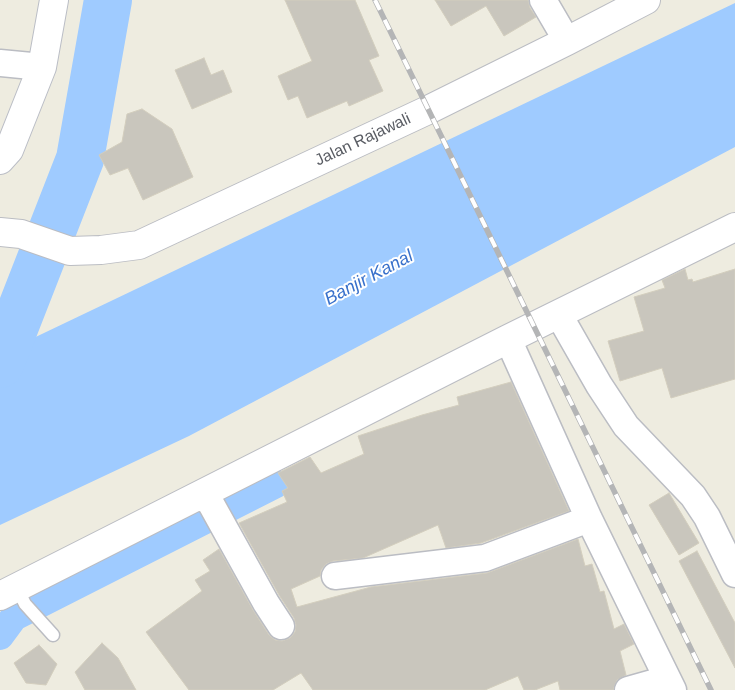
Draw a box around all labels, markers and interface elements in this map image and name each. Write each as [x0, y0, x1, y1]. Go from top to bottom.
street label: Jalan Rajawali [312, 109, 414, 171]
water label: Banjir Kanal [321, 246, 417, 310]

